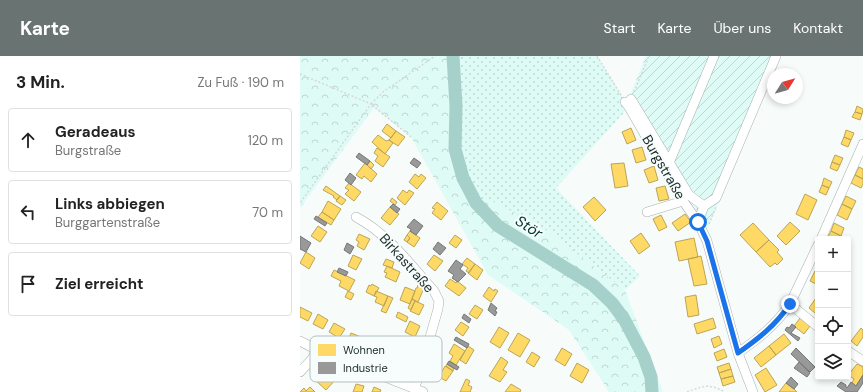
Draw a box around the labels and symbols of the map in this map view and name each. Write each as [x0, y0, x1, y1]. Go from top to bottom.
north arrow [767, 68, 803, 104]
street label: Burgstraße [638, 132, 690, 202]
water label: Stör [511, 211, 547, 243]
route start [689, 213, 707, 231]
street label: Birkastraße [376, 230, 438, 296]
route end [781, 295, 799, 313]
legend [310, 336, 442, 382]
text: Wohnen [343, 343, 385, 357]
text: Industrie [343, 361, 388, 375]

